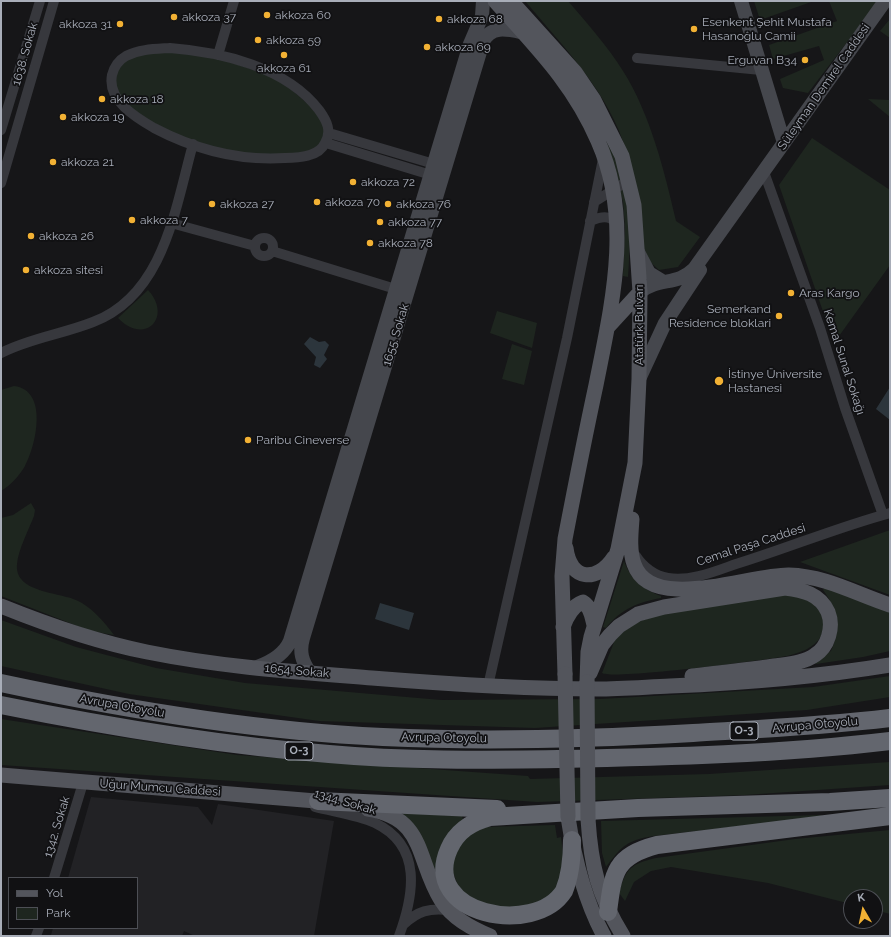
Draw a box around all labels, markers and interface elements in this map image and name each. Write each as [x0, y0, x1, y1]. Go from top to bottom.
place label: akkoza 60 [275, 8, 331, 22]
place label: akkoza 37 [182, 10, 236, 24]
marker: akkoza 60 [262, 10, 272, 20]
marker: akkoza 37 [169, 12, 179, 22]
place label: akkoza 68 [447, 12, 503, 26]
marker: akkoza 68 [434, 14, 444, 24]
place label: Esenkent Şehit Mustafa Hasanoğlu Camii [702, 15, 832, 43]
place label: akkoza 31 [59, 17, 112, 31]
marker: akkoza 31 [115, 19, 125, 29]
street label: 1638. Sokak [9, 21, 41, 87]
street label: Süleyman Demirel Caddesi [775, 21, 873, 153]
marker: Esenkent Şehit Mustafa Hasanoğlu Camii [689, 24, 699, 34]
place label: akkoza 59 [266, 33, 321, 47]
marker: akkoza 59 [253, 35, 263, 45]
place label: akkoza 69 [435, 40, 491, 54]
marker: akkoza 69 [422, 42, 432, 52]
marker: akkoza 61 [279, 50, 289, 60]
place label: Erguvan B34 [727, 53, 797, 67]
marker: Erguvan B34 [800, 55, 810, 65]
place label: akkoza 61 [257, 61, 311, 75]
place label: akkoza 18 [110, 92, 164, 106]
marker: akkoza 18 [97, 94, 107, 104]
place label: akkoza 19 [71, 110, 125, 124]
marker: akkoza 19 [58, 112, 68, 122]
place label: akkoza 21 [61, 155, 114, 169]
marker: akkoza 21 [48, 157, 58, 167]
place label: akkoza 72 [361, 175, 415, 189]
marker: akkoza 72 [348, 177, 358, 187]
place label: akkoza 70 [325, 195, 380, 209]
place label: akkoza 27 [220, 197, 274, 211]
marker: akkoza 70 [312, 197, 322, 207]
place label: akkoza 76 [396, 197, 451, 211]
marker: akkoza 27 [207, 199, 217, 209]
marker: akkoza 76 [383, 199, 393, 209]
place label: akkoza 7 [140, 213, 188, 227]
marker: akkoza 7 [127, 215, 137, 225]
place label: akkoza 77 [388, 215, 442, 229]
marker: akkoza 77 [375, 217, 385, 227]
place label: akkoza 26 [39, 229, 94, 243]
marker: akkoza 26 [26, 231, 36, 241]
place label: akkoza 78 [378, 236, 433, 250]
marker: akkoza 78 [365, 238, 375, 248]
place label: akkoza sitesi [34, 263, 103, 277]
marker: akkoza sitesi [21, 265, 31, 275]
street label: Atatürk Bulvarı [632, 285, 646, 365]
place label: Aras Kargo [799, 286, 860, 300]
marker: Aras Kargo [786, 288, 796, 298]
street label: 1655. Sokak [380, 302, 412, 368]
place label: Semerkand Residence bloklari [669, 302, 771, 330]
street label: Kemal Sunal Sokağı [820, 308, 868, 416]
marker: Semerkand Residence bloklari [774, 311, 784, 321]
place label: İstinye Üniversite Hastanesi [728, 367, 822, 395]
marker: İstinye Üniversite Hastanesi [713, 375, 725, 387]
place label: Paribu Cineverse [256, 433, 349, 447]
marker: Paribu Cineverse [243, 435, 253, 445]
street label: Cemal Paşa Caddesi [695, 521, 807, 569]
street label: 1654. Sokak [264, 661, 330, 681]
street label: Avrupa Otoyolu [78, 691, 166, 721]
street label: Avrupa Otoyolu [771, 714, 859, 736]
road number: O-3 [730, 722, 758, 740]
street label: Avrupa Otoyolu [401, 730, 487, 746]
road number: O-3 [285, 742, 313, 760]
street label: Uğur Mumcu Caddesi [99, 777, 221, 799]
street label: 1344. Sokak [312, 786, 378, 818]
street label: 1342. Sokak [41, 795, 73, 859]
legend [8, 877, 138, 929]
text: Yol [46, 886, 63, 900]
north arrow [843, 889, 883, 929]
text: K [857, 891, 866, 905]
text: Park [46, 906, 71, 920]

